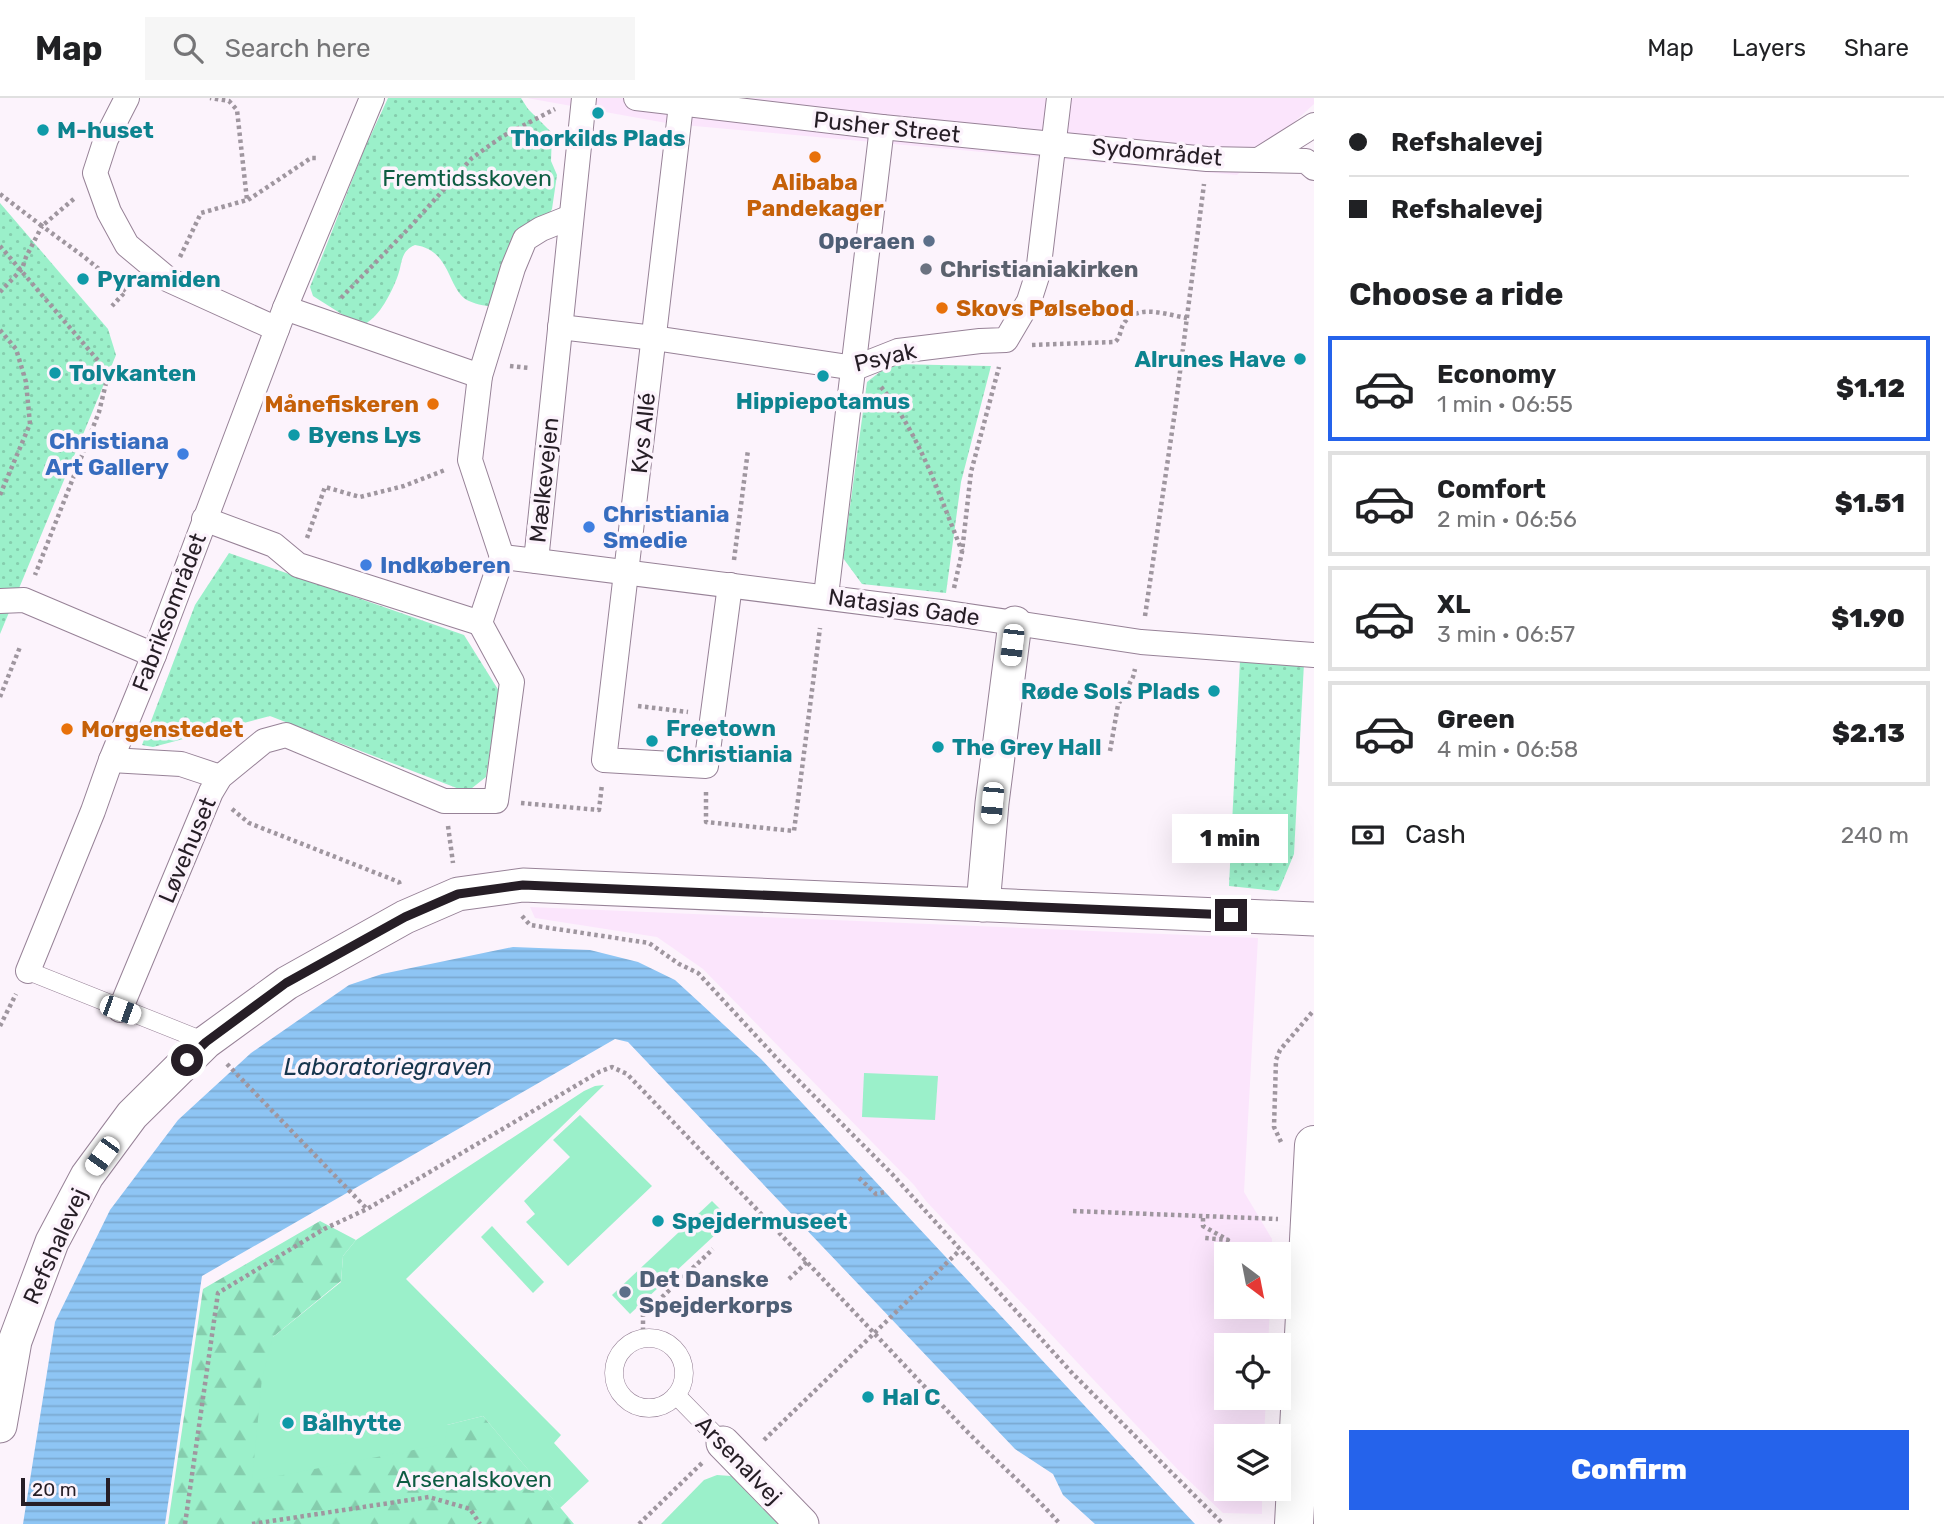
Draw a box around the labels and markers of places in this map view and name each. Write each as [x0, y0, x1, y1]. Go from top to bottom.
marker: Thorkilds Plads [590, 105, 606, 121]
place label: M-huset [57, 116, 154, 144]
marker: M-huset [35, 122, 51, 138]
place label: Thorkilds Plads [510, 124, 686, 152]
marker: Alibaba Pandekager [807, 149, 823, 165]
place label: Alibaba Pandekager [746, 168, 884, 222]
place label: Operaen [818, 227, 915, 255]
marker: Operaen [921, 233, 937, 249]
place label: Christianiakirken [940, 255, 1138, 283]
marker: Christianiakirken [918, 261, 934, 277]
place label: Pyramiden [97, 265, 221, 293]
marker: Pyramiden [75, 271, 91, 287]
place label: Skovs Pølsebod [956, 294, 1134, 322]
marker: Skovs Pølsebod [934, 300, 950, 316]
place label: Alrunes Have [1134, 345, 1286, 373]
marker: Alrunes Have [1292, 351, 1308, 367]
place label: Tolvkanten [69, 359, 196, 387]
marker: Tolvkanten [47, 365, 63, 381]
marker: Hippiepotamus [815, 368, 831, 384]
place label: Hippiepotamus [736, 387, 910, 415]
place label: Månefiskeren [264, 390, 419, 418]
marker: Månefiskeren [425, 396, 441, 412]
place label: Byens Lys [308, 421, 422, 449]
place label: Christiana Art Gallery [45, 427, 169, 481]
marker: Byens Lys [286, 427, 302, 443]
marker: Christiana Art Gallery [175, 446, 191, 462]
place label: Christiania Smedie [603, 500, 730, 554]
marker: Christiania Smedie [581, 519, 597, 535]
place label: Indkøberen [380, 551, 511, 579]
marker: Indkøberen [358, 557, 374, 573]
place label: Røde Sols Plads [1021, 677, 1200, 705]
marker: Røde Sols Plads [1206, 683, 1222, 699]
place label: Freetown Christiania [666, 714, 793, 768]
place label: Morgenstedet [81, 715, 244, 743]
marker: Morgenstedet [59, 721, 75, 737]
marker: Freetown Christiania [644, 733, 660, 749]
place label: The Grey Hall [952, 733, 1102, 761]
marker: The Grey Hall [930, 739, 946, 755]
place label: Spejdermuseet [672, 1207, 848, 1235]
marker: Spejdermuseet [650, 1213, 666, 1229]
place label: Det Danske Spejderkorps [639, 1265, 793, 1319]
marker: Det Danske Spejderkorps [617, 1284, 633, 1300]
place label: Hal C [882, 1383, 940, 1411]
marker: Hal C [860, 1389, 876, 1405]
place label: Bålhytte [302, 1409, 402, 1437]
marker: Bålhytte [280, 1415, 296, 1431]

